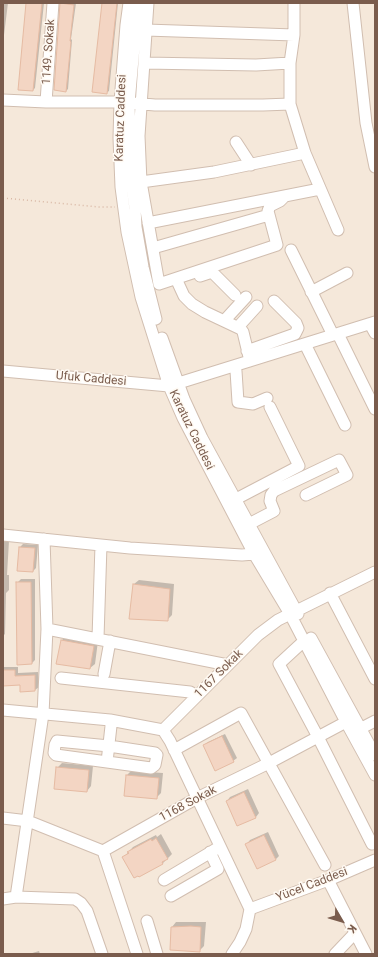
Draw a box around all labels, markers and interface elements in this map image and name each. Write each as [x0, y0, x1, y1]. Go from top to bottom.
street label: 1149. Sokak [40, 19, 58, 85]
street label: Karatuz Caddesi [112, 74, 130, 162]
street label: Ufuk Caddesi [55, 369, 127, 389]
street label: Karatuz Caddesi [165, 388, 217, 472]
street label: 1167 Sokak [192, 647, 246, 701]
street label: 1168 Sokak [157, 783, 219, 825]
street label: Yücel Caddesi [274, 865, 350, 905]
north arrow [322, 901, 362, 941]
text: K [345, 922, 359, 935]

